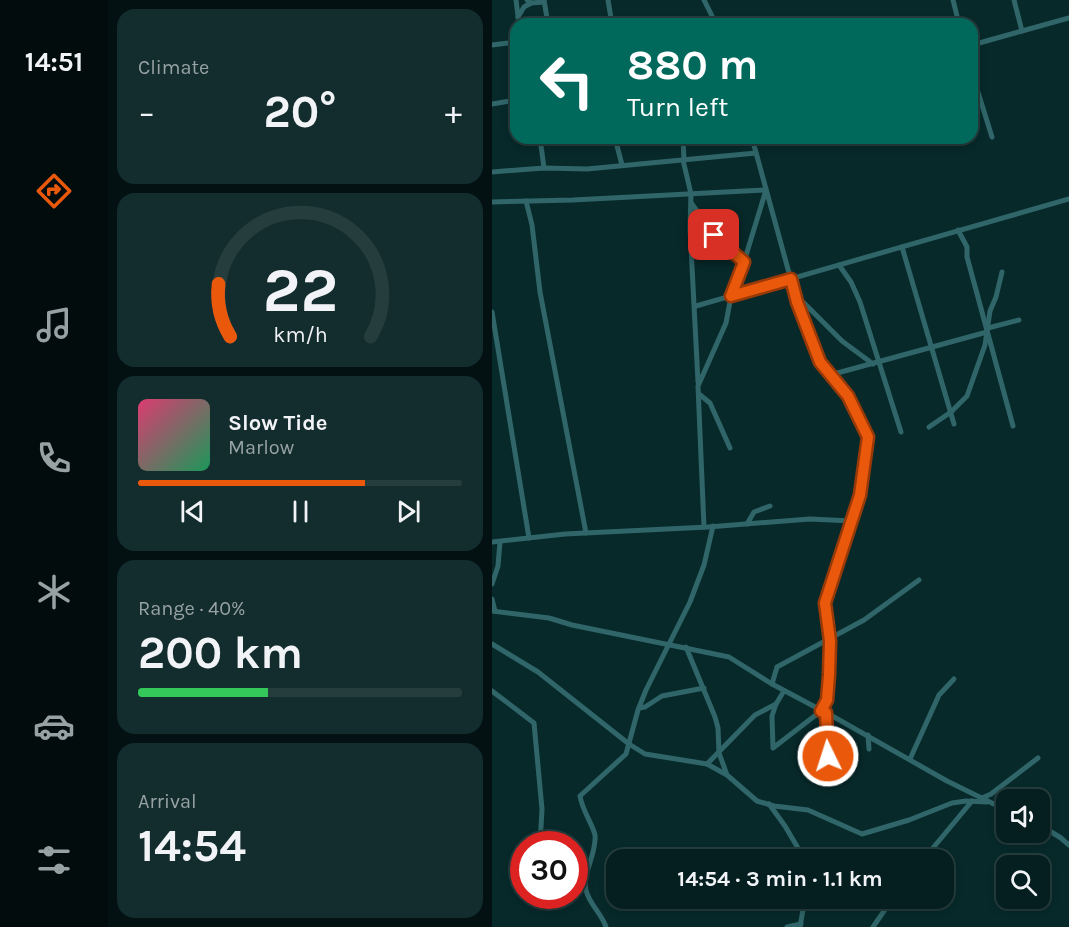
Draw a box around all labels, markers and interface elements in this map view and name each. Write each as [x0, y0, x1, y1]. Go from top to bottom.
text: 880 m [627, 40, 758, 90]
icon: left [528, 42, 606, 120]
text: 14:51 [25, 46, 83, 78]
text: Climate [138, 56, 209, 79]
text: 20° [263, 86, 337, 138]
text: Turn left [627, 91, 728, 123]
text: − [138, 93, 155, 131]
text: + [445, 93, 462, 131]
icon: directions [33, 170, 75, 212]
pin [688, 209, 739, 260]
icon: arrive [697, 218, 730, 251]
text: 22 [262, 254, 338, 327]
icon: music [33, 304, 75, 346]
text: km/h [273, 322, 327, 347]
text: Slow Tide [228, 410, 328, 436]
text: Marlow [228, 436, 294, 459]
icon: phone [33, 437, 75, 479]
icon: previous [176, 495, 209, 528]
icon: pause [284, 495, 317, 528]
icon: next [392, 495, 425, 528]
icon: climate [33, 571, 75, 613]
text: Range · 40% [138, 597, 246, 620]
text: 200 km [138, 627, 303, 679]
icon: car [33, 705, 75, 747]
position arrow [796, 724, 860, 788]
map controls [996, 789, 1050, 909]
button: sound [996, 789, 1050, 843]
text: Arrival [138, 790, 197, 813]
text: 14:54 [138, 820, 246, 872]
speed limit sign: 30 [510, 831, 588, 909]
icon: filters [33, 839, 75, 881]
button: search [996, 855, 1050, 909]
text: 14:54 · 3 min · 1.1 km [677, 866, 883, 892]

